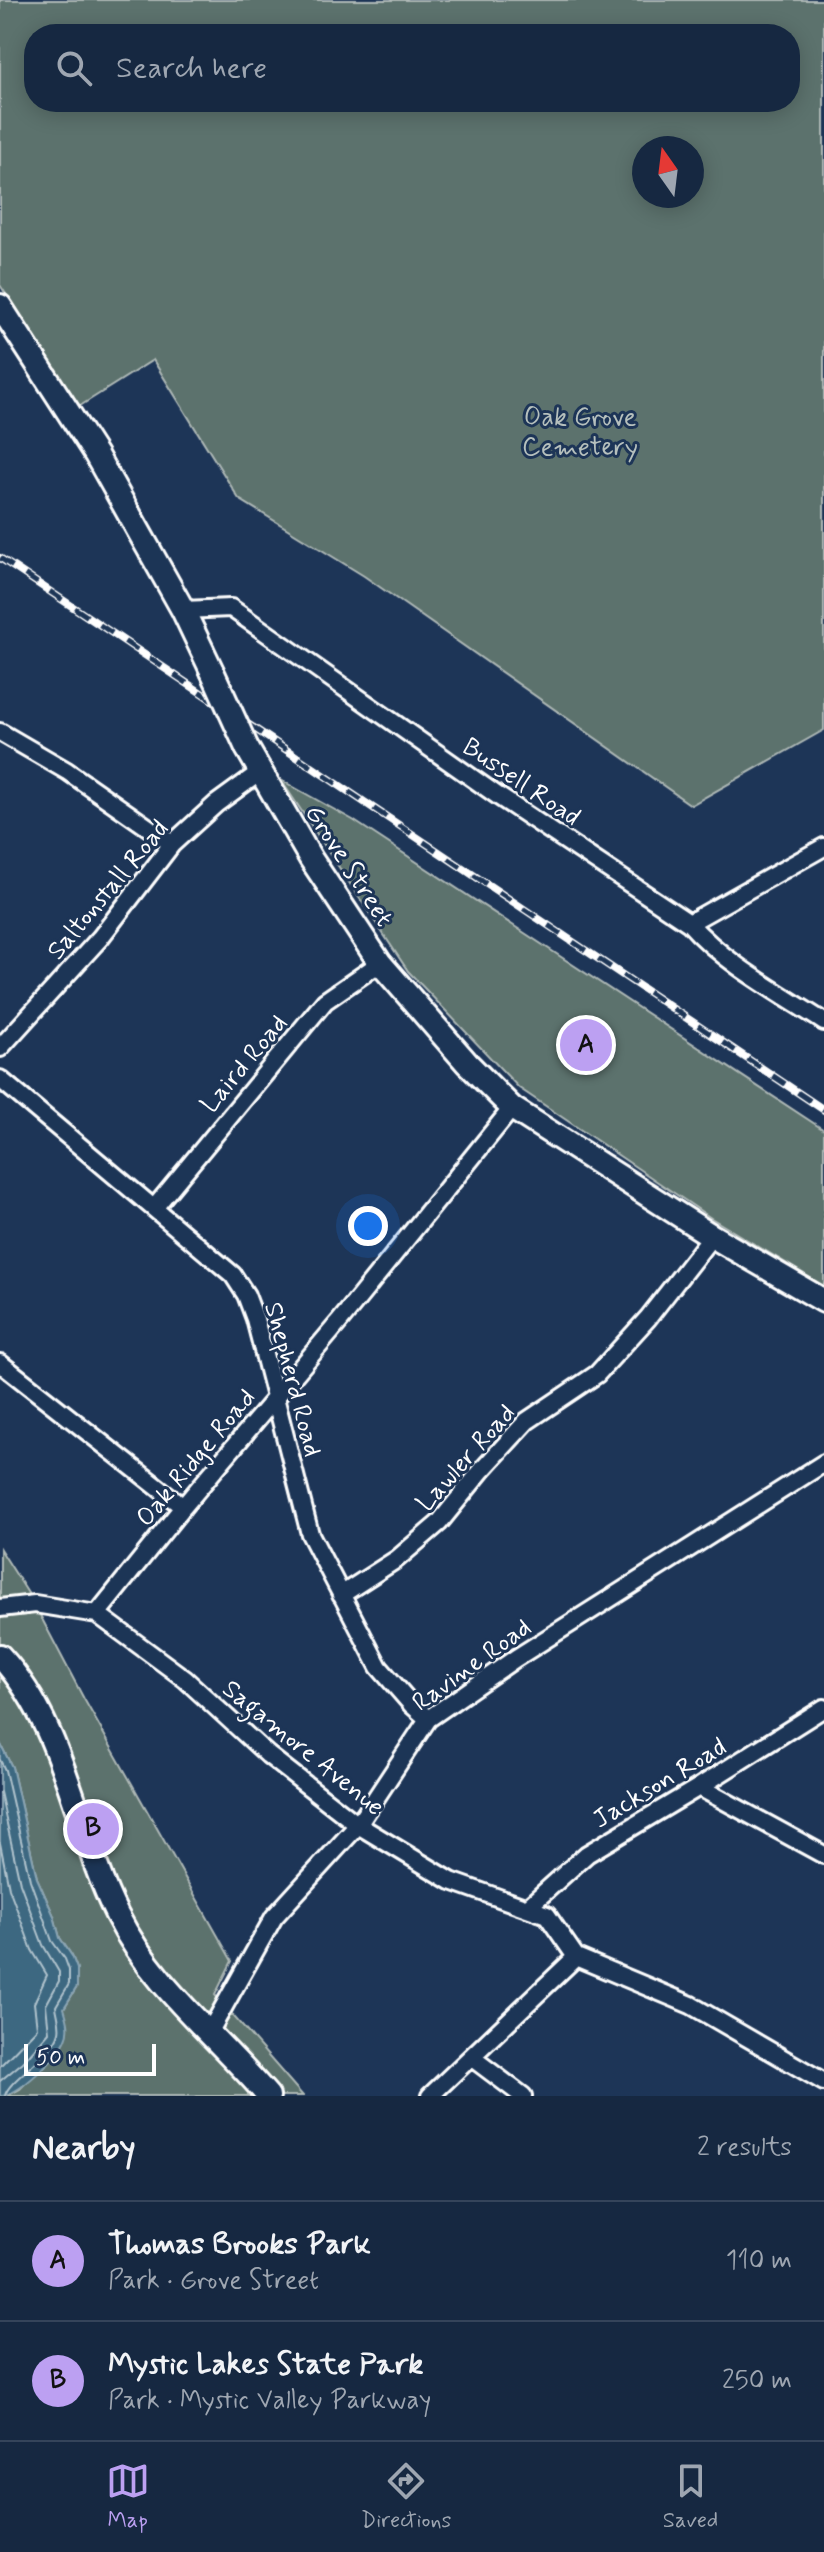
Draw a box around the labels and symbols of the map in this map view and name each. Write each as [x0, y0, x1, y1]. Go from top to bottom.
north arrow [632, 136, 704, 208]
park label: Oak Grove Cemetery [522, 401, 638, 465]
street label: Bussell Road [455, 731, 587, 835]
street label: Grove Street [296, 798, 400, 934]
street label: Saltonstall Road [40, 813, 177, 967]
street label: Laird Road [193, 1008, 296, 1121]
pin: A [560, 1015, 612, 1075]
your location [348, 1206, 388, 1246]
street label: Shepherd Road [255, 1299, 329, 1460]
street label: Oak Ridge Road [129, 1382, 264, 1534]
street label: Lawler Road [409, 1397, 524, 1519]
street label: Ravine Road [406, 1611, 538, 1720]
street label: Sagamore Avenue [213, 1673, 391, 1827]
street label: Jackson Road [587, 1730, 733, 1837]
pin: B [67, 1799, 119, 1859]
scale bar [24, 2040, 156, 2076]

